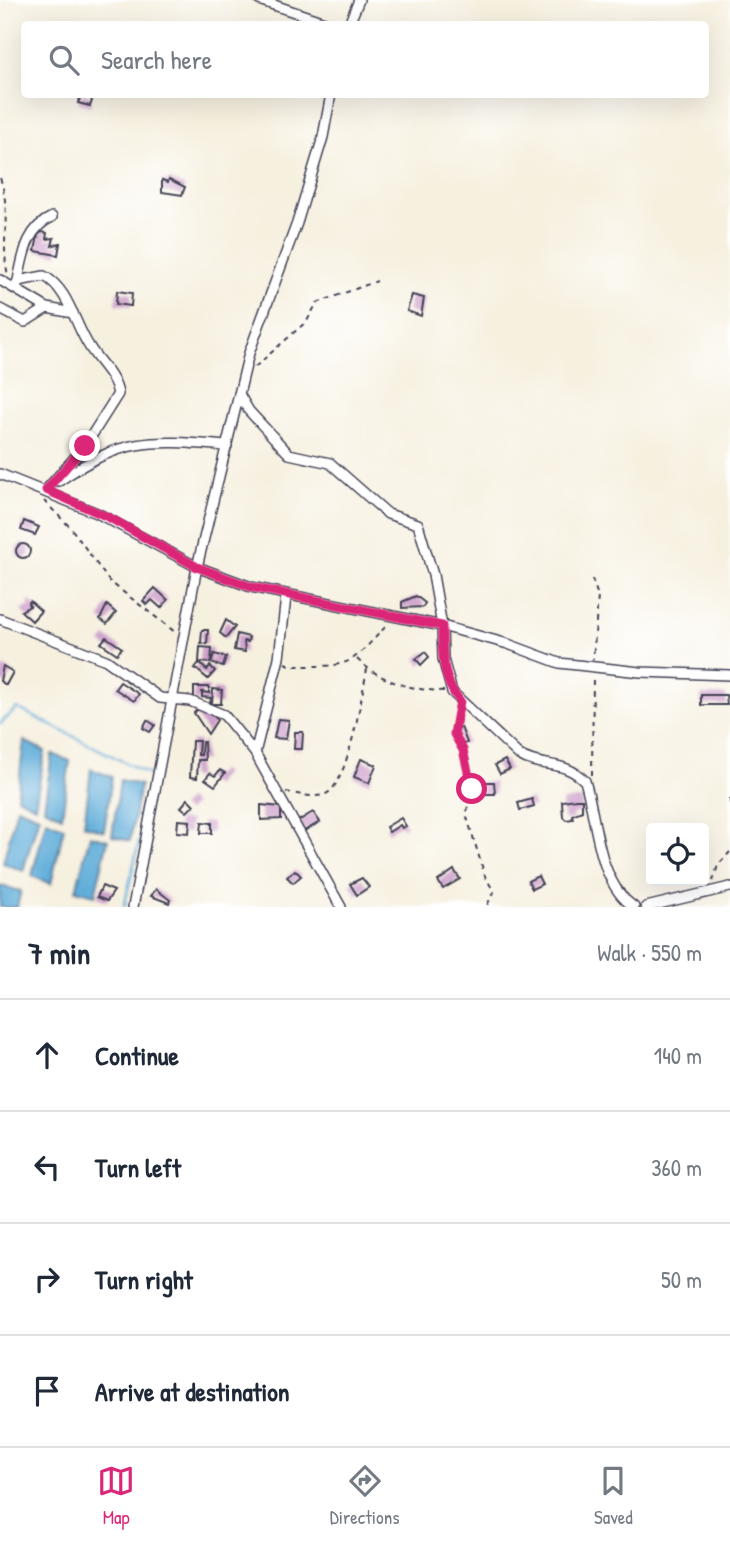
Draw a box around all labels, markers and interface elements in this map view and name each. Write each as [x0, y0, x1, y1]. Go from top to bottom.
search box [21, 21, 709, 98]
icon: search [45, 41, 83, 79]
text: Search here [101, 42, 212, 77]
route end [69, 430, 100, 461]
route start [456, 773, 487, 804]
map controls [646, 823, 709, 886]
button: locate [646, 823, 709, 886]
text: 7 min [28, 933, 90, 973]
text: Walk · 550 m [597, 937, 702, 968]
icon: ahead [28, 1036, 66, 1074]
text: Continue [95, 1038, 179, 1073]
text: 140 m [654, 1040, 702, 1071]
icon: left [28, 1148, 66, 1186]
text: Turn left [95, 1150, 181, 1185]
text: 360 m [651, 1152, 702, 1183]
icon: right [28, 1260, 66, 1298]
text: Turn right [95, 1262, 193, 1297]
text: 50 m [661, 1264, 702, 1295]
icon: arrive [28, 1372, 66, 1410]
text: Arrive at destination [95, 1374, 290, 1409]
tab: Map [97, 1462, 135, 1530]
tab: Directions [330, 1462, 400, 1530]
tab: Saved [594, 1462, 633, 1530]

